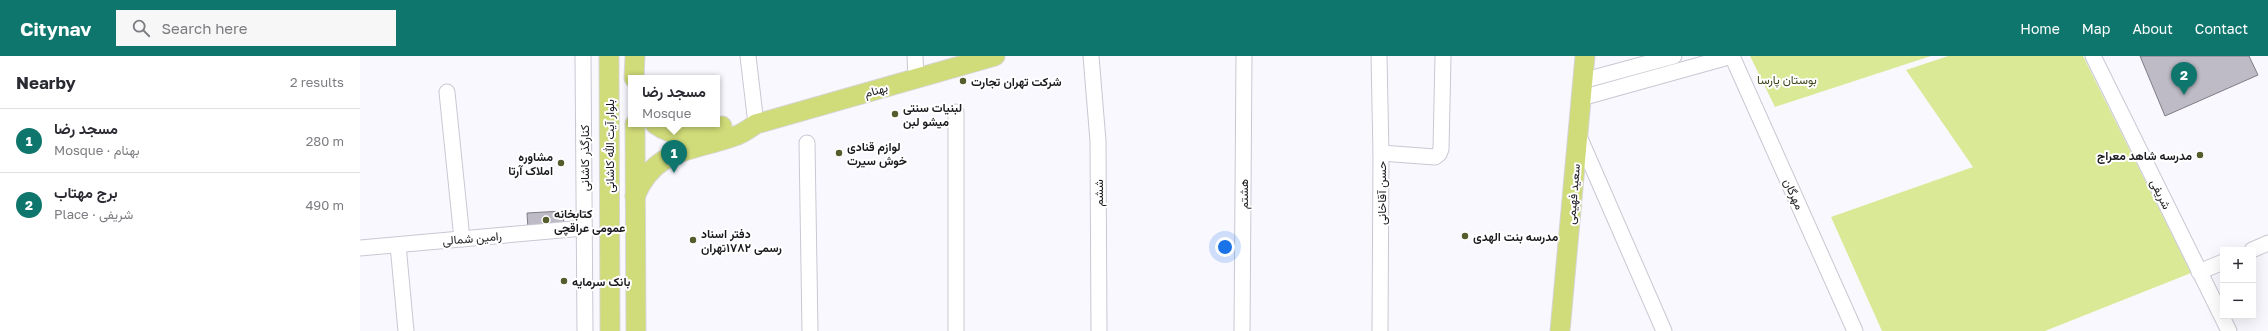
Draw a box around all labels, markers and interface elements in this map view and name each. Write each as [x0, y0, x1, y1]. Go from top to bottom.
search box [116, 10, 396, 46]
text: Citynav [20, 17, 92, 40]
icon: search [130, 17, 152, 39]
text: Search here [162, 19, 247, 37]
text: Home [2020, 20, 2060, 37]
text: Map [2082, 20, 2110, 37]
text: About [2132, 20, 2173, 37]
text: Contact [2195, 20, 2248, 37]
pin: 2 [2171, 62, 2197, 95]
text: Nearby [16, 72, 76, 93]
park label: بوستان پارسا [1757, 72, 1817, 88]
text: 2 results [290, 74, 344, 90]
place label: شرکت تهران تجارت [971, 74, 1062, 90]
popup [628, 75, 720, 127]
marker: شرکت تهران تجارت [958, 76, 968, 86]
street label: بهنام [862, 80, 890, 101]
text: مسجد رضا [642, 82, 706, 100]
street label: بلوار آیت الله کاشانی [602, 99, 618, 193]
place label: لبنیات سنتی میشو لبن [903, 100, 962, 130]
text: Mosque [642, 105, 691, 121]
marker: لبنیات سنتی میشو لبن [890, 109, 900, 119]
text: مسجد رضا [54, 119, 118, 137]
street label: کنارگذر کاشانی [577, 125, 593, 191]
text: 1 [26, 133, 32, 149]
text: 280 m [306, 133, 344, 149]
place label: لوازم قنادی خوش سیرت [847, 139, 907, 169]
pin: 1 [661, 140, 687, 173]
text: Mosque · بهنام [54, 142, 140, 158]
marker: لوازم قنادی خوش سیرت [834, 148, 844, 158]
place label: مدرسه شاهد معراج [2097, 148, 2192, 164]
place label: مشاوره املاک آرتا [508, 149, 553, 179]
marker: مدرسه شاهد معراج [2195, 150, 2205, 160]
marker: مشاوره املاک آرتا [556, 158, 566, 168]
street label: حسن آقاخانی [1374, 161, 1390, 225]
street label: سعید فهیمی [1563, 163, 1584, 225]
street label: مهرگان [1780, 176, 1807, 212]
street label: شریفی [2146, 177, 2175, 212]
street label: ششم [1091, 179, 1107, 207]
street label: هشتم [1236, 179, 1252, 209]
text: برج مهتاب [54, 183, 118, 201]
text: 2 [25, 197, 33, 213]
text: 490 m [305, 197, 344, 213]
text: Place · شریفی [54, 206, 133, 222]
place label: کتابخانه عمومی عراقچی [554, 206, 625, 236]
marker: کتابخانه عمومی عراقچی [541, 215, 551, 225]
place label: دفتر اسناد رسمی ۱۷۸۲تهران [701, 226, 782, 256]
street label: رامین شمالی [442, 228, 502, 249]
place label: مدرسه بنت الهدی [1473, 229, 1559, 245]
marker: مدرسه بنت الهدی [1460, 231, 1470, 241]
marker: دفتر اسناد رسمی ۱۷۸۲تهران [688, 235, 698, 245]
your location [1215, 237, 1235, 257]
map controls [2220, 247, 2256, 319]
button: + [2220, 247, 2256, 283]
place label: بانک سرمایه [572, 274, 631, 290]
marker: بانک سرمایه [559, 276, 569, 286]
button: − [2220, 283, 2256, 319]

